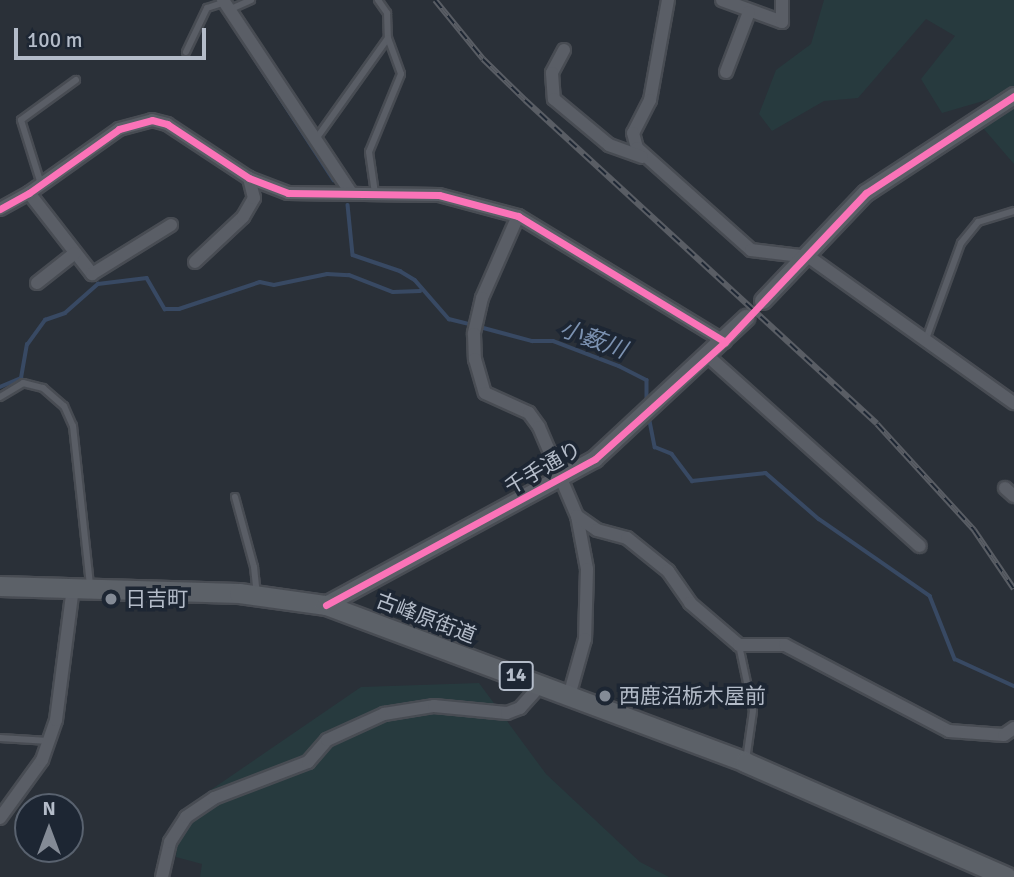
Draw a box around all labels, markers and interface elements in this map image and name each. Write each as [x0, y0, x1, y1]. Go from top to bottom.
scale bar [18, 14, 210, 58]
text: 100 m [27, 27, 82, 53]
water label: 小薮川 [556, 315, 630, 365]
street label: 千手通り [500, 436, 586, 500]
place label: 日吉町 [125, 586, 188, 612]
street label: 古峰原街道 [372, 587, 480, 649]
marker: 日吉町 [103, 591, 119, 607]
road number: 14 [498, 660, 534, 692]
place label: 西鹿沼栃木屋前 [619, 683, 766, 709]
marker: 西鹿沼栃木屋前 [597, 688, 613, 704]
north arrow [14, 793, 84, 863]
text: N [42, 797, 56, 821]

